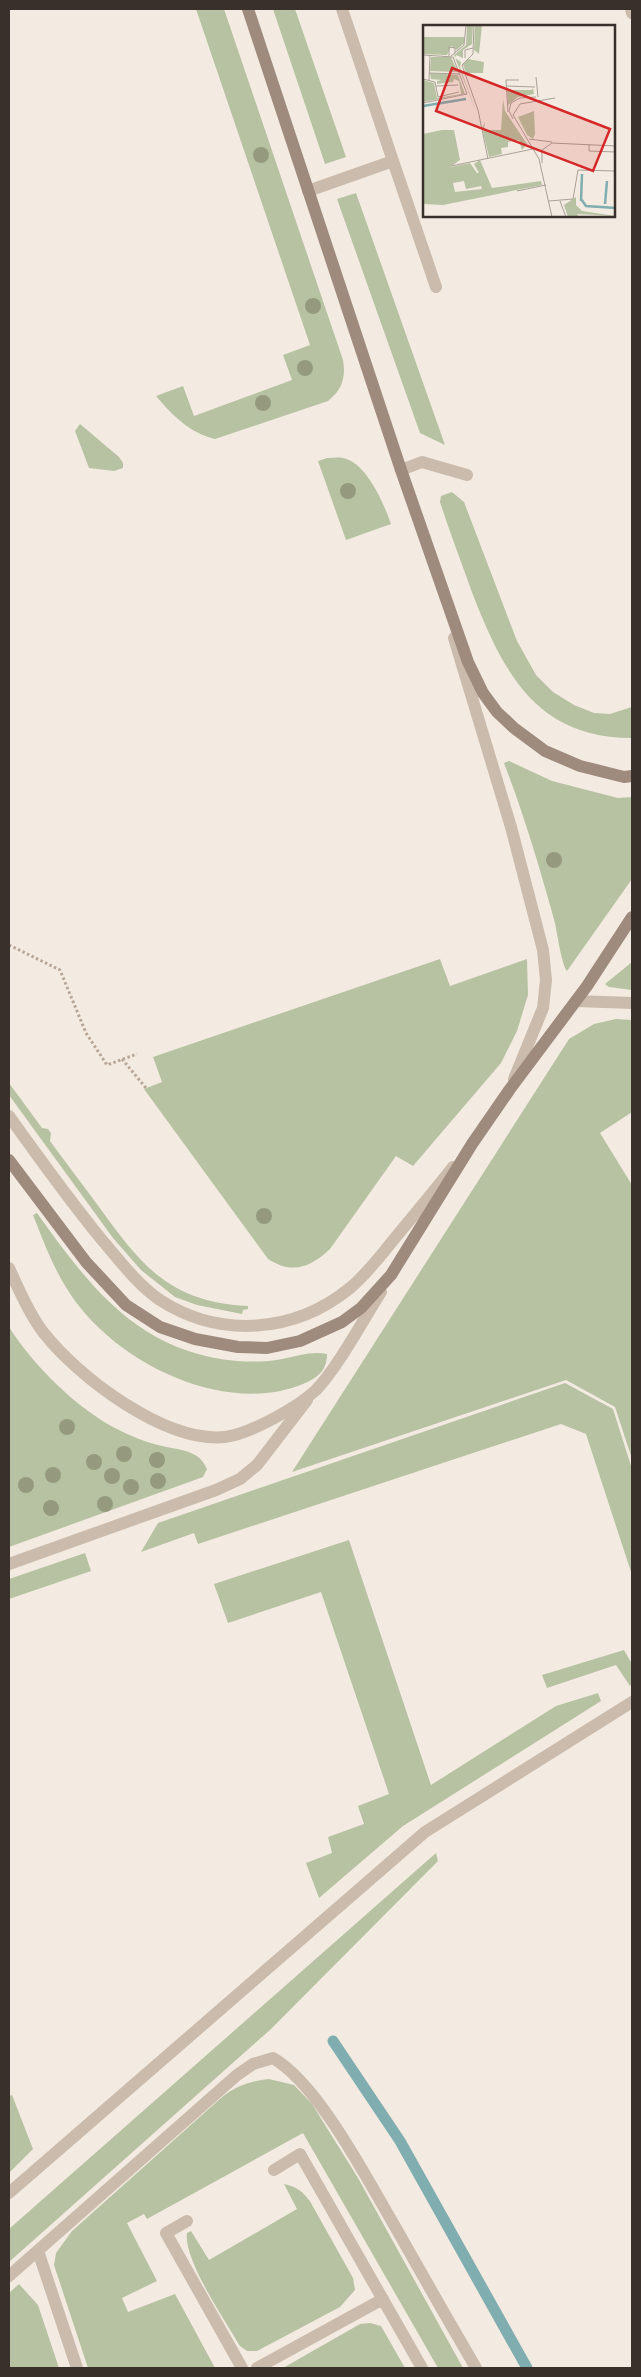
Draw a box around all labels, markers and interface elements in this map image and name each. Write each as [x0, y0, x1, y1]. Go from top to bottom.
inset map [423, 25, 616, 218]

